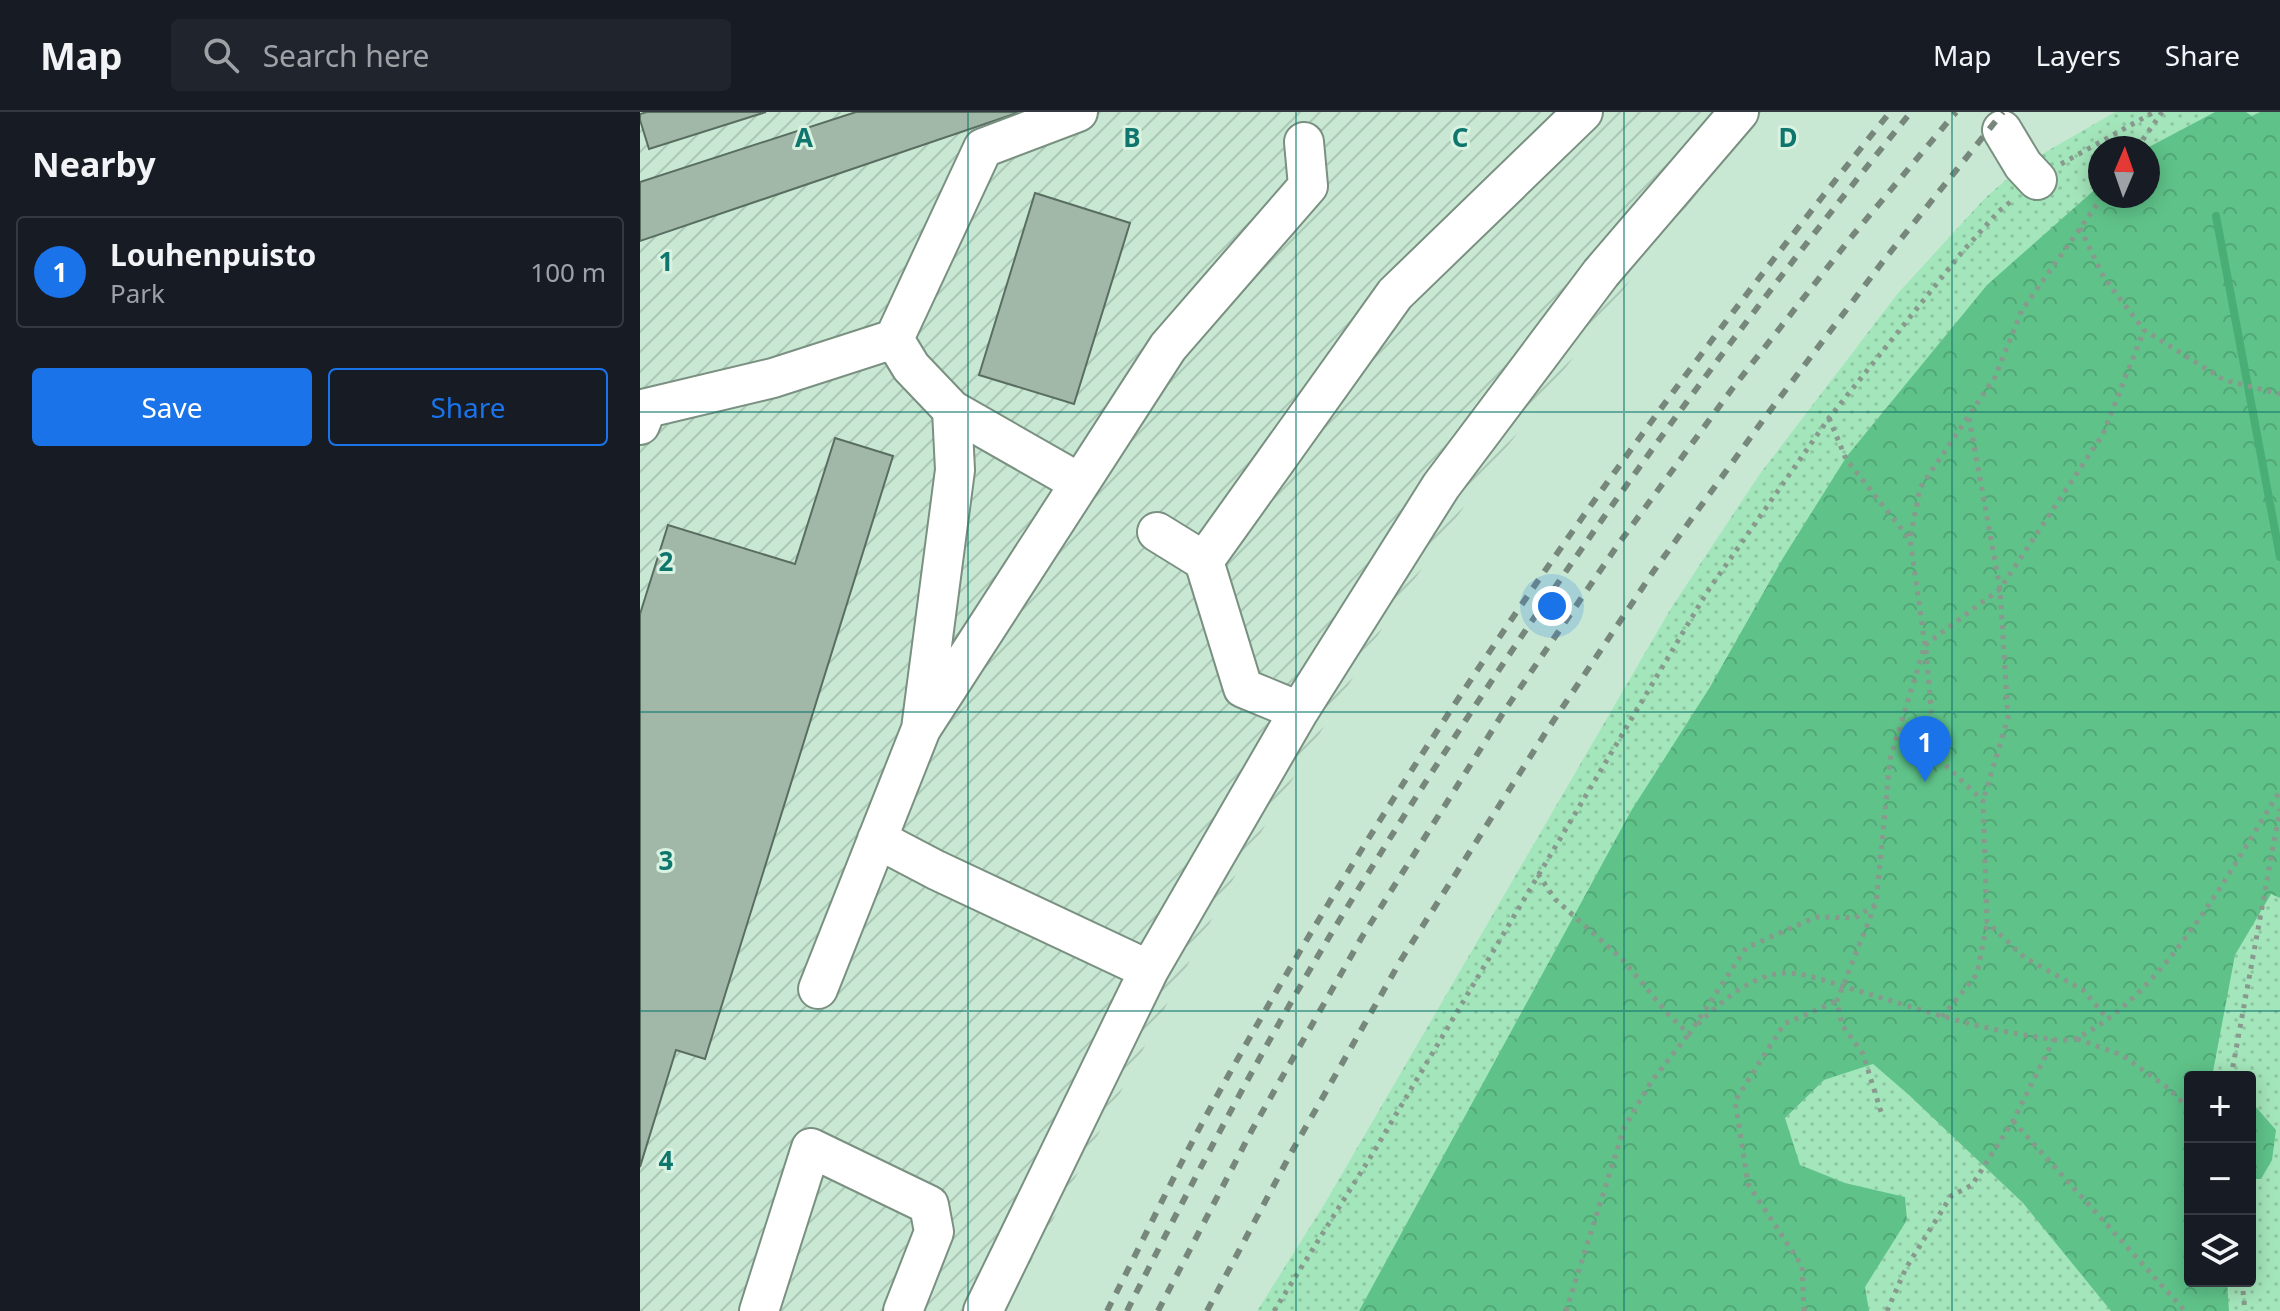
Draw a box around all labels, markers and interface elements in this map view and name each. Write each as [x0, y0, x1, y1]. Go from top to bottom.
search box [171, 19, 731, 91]
text: Map [40, 29, 123, 81]
icon: search [199, 33, 243, 77]
text: Search here [263, 35, 430, 76]
text: Map [1933, 36, 1991, 74]
text: Layers [2035, 36, 2121, 74]
text: Share [2165, 36, 2240, 74]
text: A [795, 119, 813, 155]
text: B [1123, 119, 1141, 155]
text: C [1452, 119, 1468, 155]
text: D [1778, 119, 1798, 155]
north arrow [2088, 136, 2160, 208]
text: Nearby [32, 141, 156, 187]
text: Louhenpuisto [110, 234, 316, 275]
text: 1 [659, 243, 673, 279]
text: 1 [53, 254, 67, 290]
text: 100 m [530, 254, 606, 290]
text: Park [110, 275, 165, 311]
button: Save [32, 368, 312, 446]
button: Share [328, 368, 608, 446]
text: 2 [659, 543, 674, 579]
your location [1532, 586, 1572, 626]
pin: 1 [1899, 716, 1951, 782]
text: 3 [659, 842, 673, 878]
map controls [2184, 1071, 2256, 1287]
button: + [2184, 1071, 2256, 1143]
text: 4 [659, 1142, 674, 1178]
button: − [2184, 1143, 2256, 1215]
button: layers [2184, 1215, 2256, 1287]

